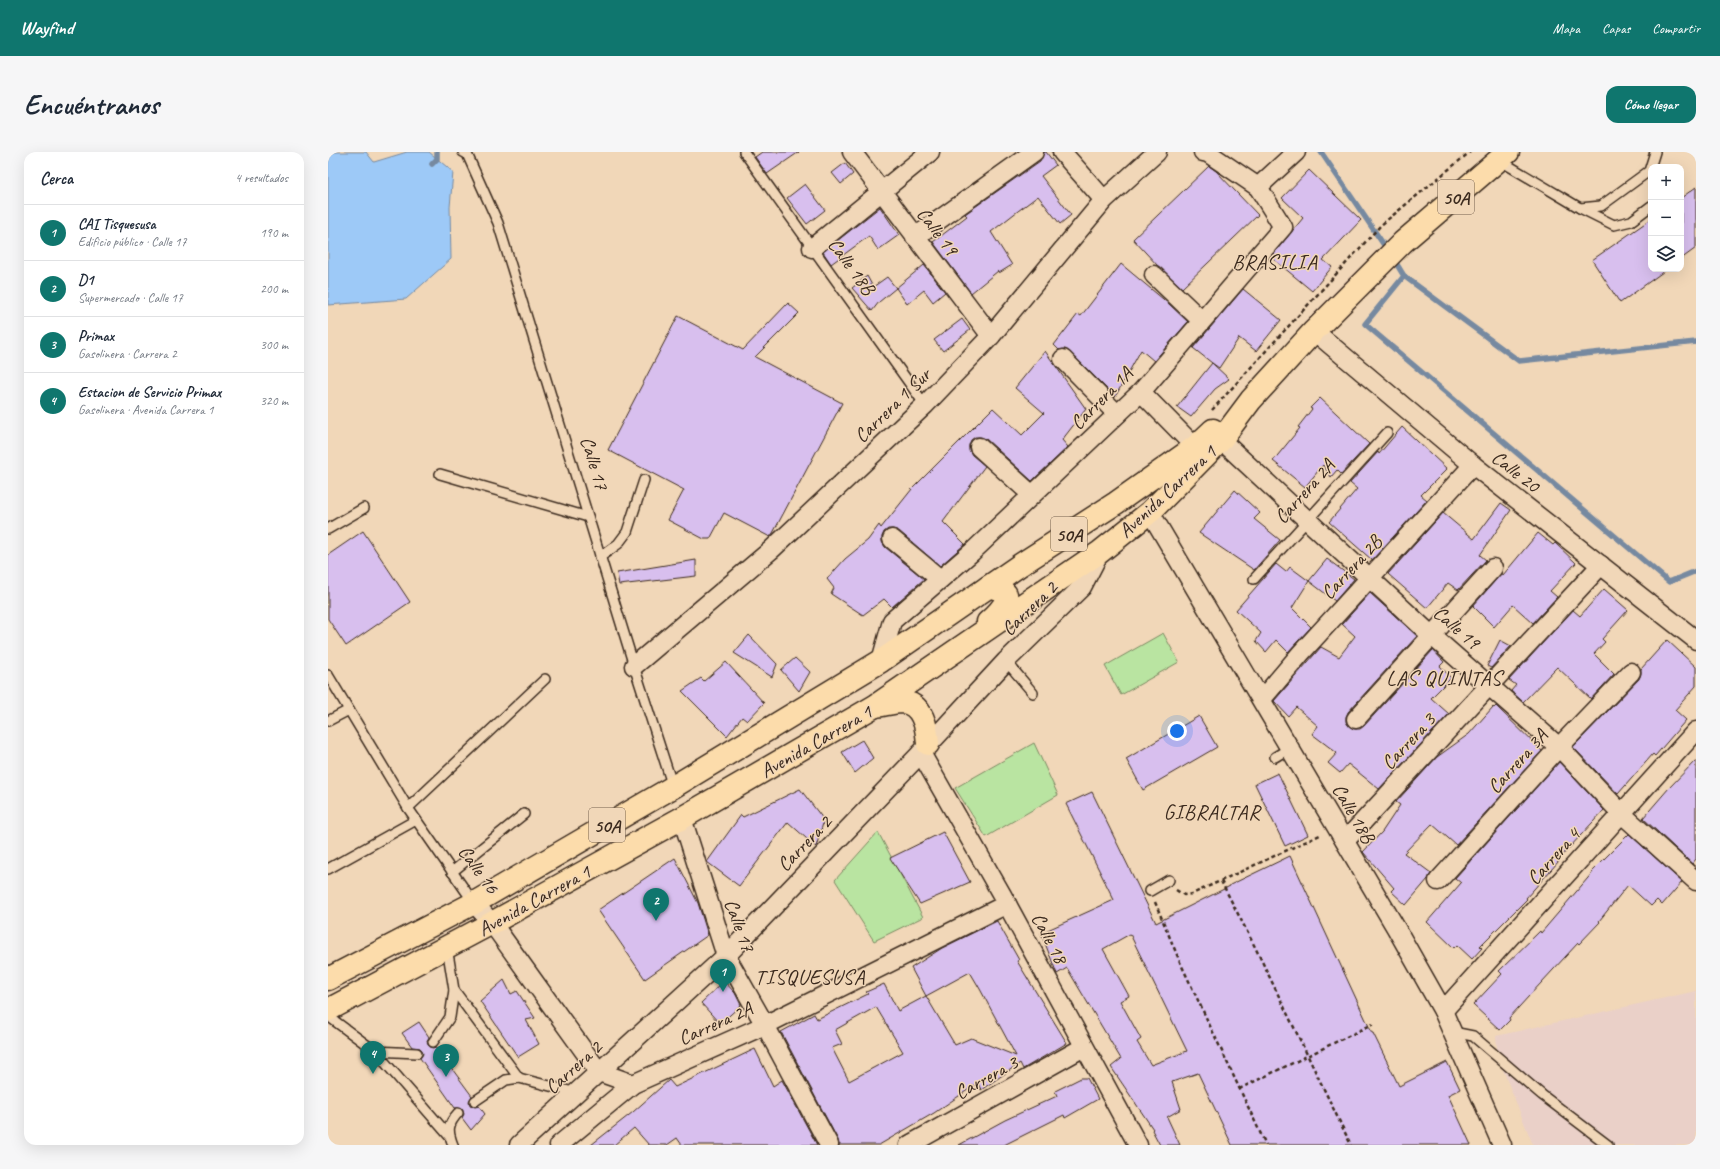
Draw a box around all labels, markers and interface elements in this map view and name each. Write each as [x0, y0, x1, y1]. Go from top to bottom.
text: Wayfind [20, 16, 73, 40]
text: Mapa [1553, 20, 1580, 37]
text: Capas [1602, 20, 1630, 37]
text: Compartir [1652, 20, 1700, 37]
button: Cómo llegar [1606, 86, 1696, 123]
text: Encuéntranos [24, 87, 159, 122]
map controls [1648, 164, 1684, 272]
button: + [1648, 164, 1684, 200]
text: Cerca [40, 168, 73, 189]
text: 4 resultados [235, 170, 288, 186]
road number: 50A [1438, 180, 1474, 214]
button: − [1648, 200, 1684, 236]
street label: Calle 19 [911, 202, 965, 262]
text: CAI Tisquesusa [78, 215, 156, 234]
text: 1 [50, 225, 56, 241]
text: 190 m [260, 225, 288, 241]
street label: Calle 18B [822, 233, 882, 301]
text: Edificio público · Calle 17 [78, 234, 187, 250]
button: layers [1648, 236, 1684, 272]
district label: BRASILIA [1232, 249, 1318, 275]
text: D1 [78, 271, 94, 290]
text: 2 [50, 281, 56, 297]
text: 200 m [260, 281, 288, 297]
text: Supermercado · Calle 17 [78, 290, 183, 306]
text: Primax [78, 327, 114, 346]
text: 3 [50, 337, 56, 353]
text: 300 m [260, 337, 288, 353]
text: Gasolinera · Carrera 2 [78, 346, 177, 362]
street label: Carrera 1 Sur [849, 361, 937, 448]
street label: Carrera 1A [1065, 361, 1139, 435]
text: Estacion de Servicio Primax [78, 383, 221, 402]
text: 4 [50, 393, 56, 409]
text: 320 m [260, 393, 288, 409]
text: Gasolinera · Avenida Carrera 1 [78, 402, 214, 418]
street label: Calle 17 [575, 434, 615, 494]
street label: Avenida Carrera 1 [1113, 439, 1222, 543]
street label: Calle 20 [1487, 445, 1546, 499]
street label: Carrera 2A [1269, 453, 1341, 529]
road number: 50A [1051, 517, 1087, 551]
street label: Carrera 2B [1315, 529, 1388, 605]
street label: Carrera 2 [996, 574, 1064, 641]
street label: Calle 19 [1428, 600, 1487, 656]
district label: LAS QUINTAS [1386, 665, 1505, 691]
street label: Avenida Carrera 1 [756, 699, 877, 784]
street label: Carrera 3 [1376, 706, 1442, 775]
your location [1167, 721, 1187, 741]
street label: Carrera 3A [1482, 723, 1554, 799]
street label: Calle 18B [1327, 779, 1381, 849]
district label: GIBRALTAR [1163, 799, 1262, 825]
road number: 50A [589, 808, 625, 842]
street label: Carrera 2 [772, 809, 838, 877]
street label: Carrera 4 [1521, 821, 1587, 890]
street label: Calle 16 [453, 840, 505, 899]
street label: Avenida Carrera 1 [474, 859, 596, 942]
pin: 2 [643, 888, 669, 921]
street label: Calle 17 [719, 895, 761, 956]
street label: Calle 18 [1026, 908, 1074, 970]
pin: 1 [710, 959, 736, 992]
district label: TISQUESUSA [755, 964, 866, 990]
street label: Carrera 2A [674, 996, 757, 1051]
street label: Carrera 2 [540, 1034, 609, 1100]
pin: 4 [360, 1041, 386, 1074]
pin: 3 [433, 1044, 459, 1077]
street label: Carrera 3 [950, 1049, 1024, 1105]

